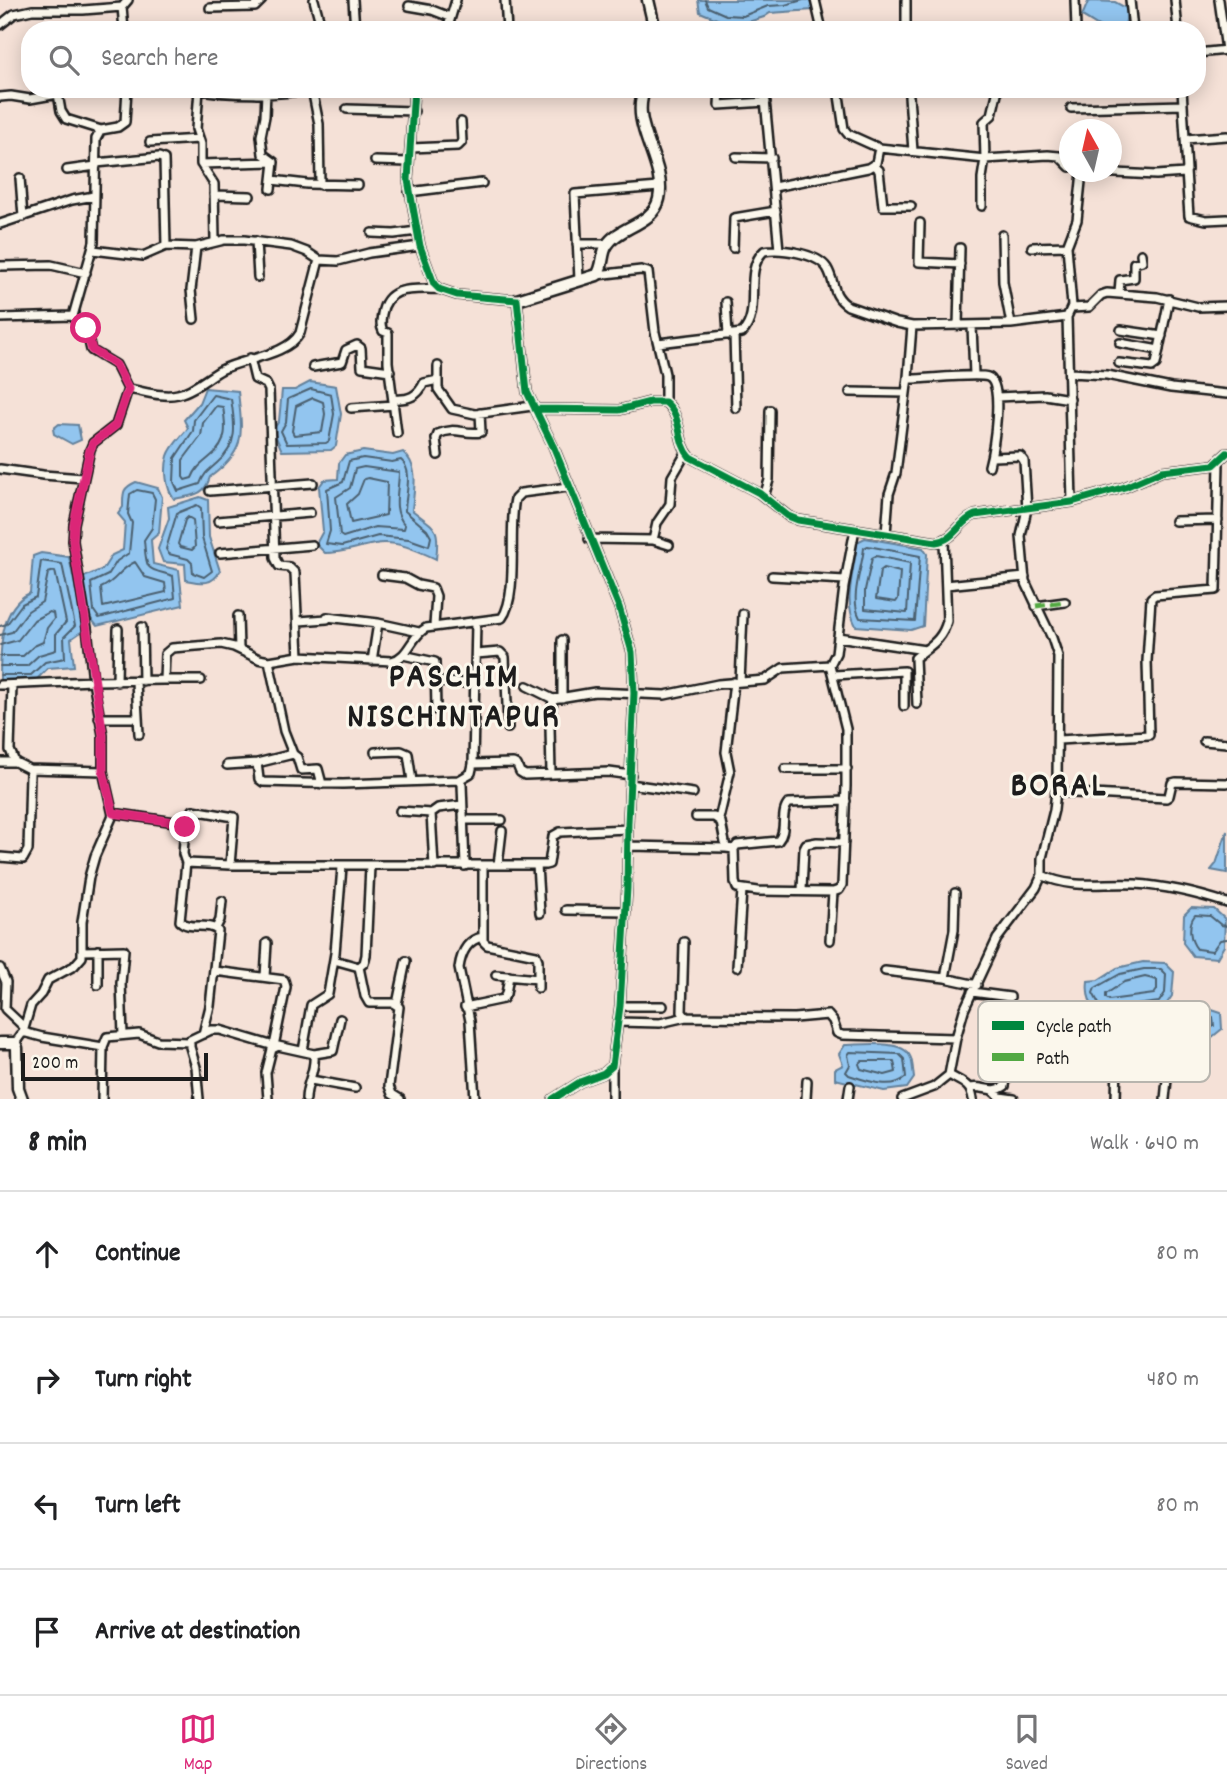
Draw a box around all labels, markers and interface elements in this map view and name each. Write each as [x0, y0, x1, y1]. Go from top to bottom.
search box [21, 21, 1206, 98]
icon: search [45, 41, 83, 79]
text: Search here [101, 41, 219, 78]
north arrow [1059, 119, 1122, 182]
route start [70, 312, 101, 343]
district label: PASCHIM NISCHINTAPUR [347, 654, 561, 744]
district label: BORAL [1010, 763, 1108, 813]
route end [169, 811, 200, 842]
legend [978, 1001, 1210, 1082]
text: Cycle path [1036, 1015, 1111, 1042]
text: Path [1036, 1047, 1069, 1074]
scale bar [21, 1050, 208, 1082]
text: 200 m [32, 1051, 78, 1078]
text: 8 min [28, 1123, 87, 1166]
text: Walk · 640 m [1090, 1128, 1199, 1161]
icon: ahead [28, 1235, 66, 1273]
text: Continue [95, 1236, 180, 1273]
text: 80 m [1156, 1238, 1199, 1271]
icon: right [28, 1361, 66, 1399]
text: Turn right [95, 1362, 192, 1399]
text: 480 m [1147, 1364, 1199, 1397]
icon: left [28, 1487, 66, 1525]
text: Turn left [95, 1488, 181, 1525]
text: 80 m [1156, 1490, 1199, 1523]
icon: arrive [28, 1613, 66, 1651]
text: Arrive at destination [95, 1614, 300, 1651]
tab: Map [179, 1710, 217, 1779]
tab: Directions [575, 1710, 647, 1779]
tab: Saved [1005, 1710, 1048, 1779]

